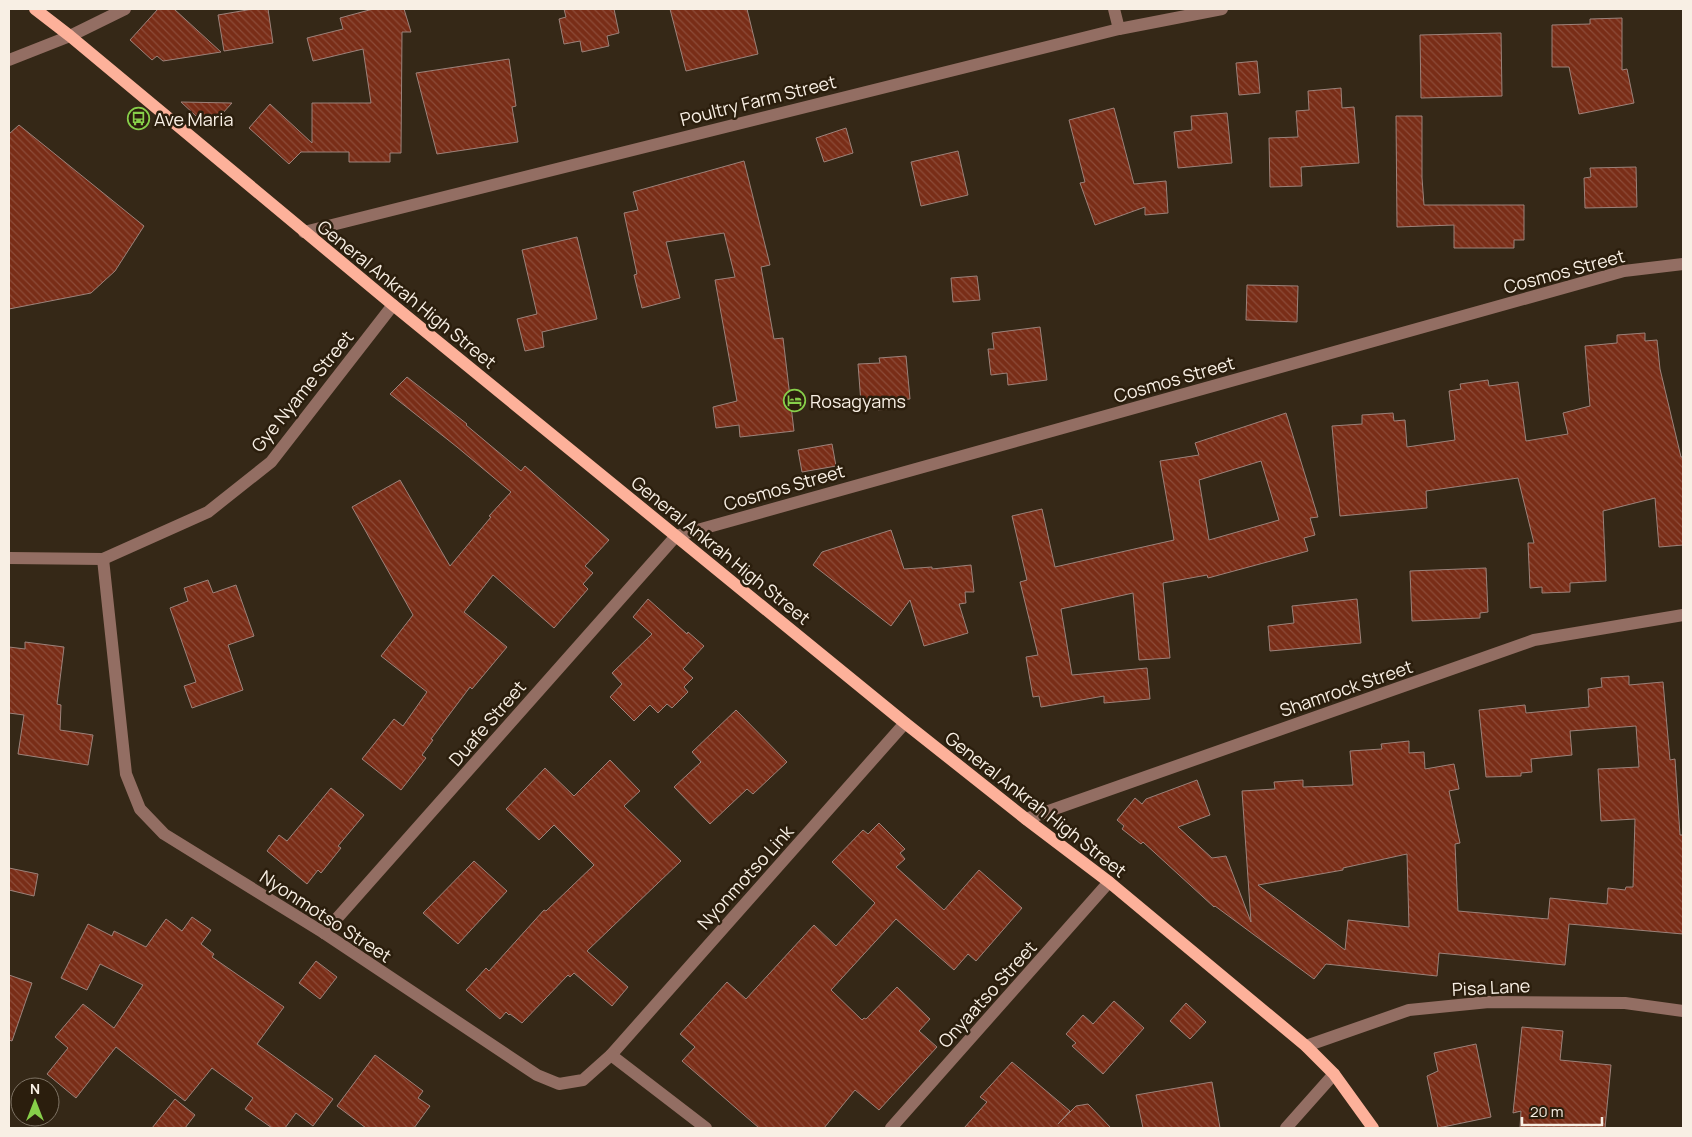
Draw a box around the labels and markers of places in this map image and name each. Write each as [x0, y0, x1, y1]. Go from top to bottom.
bus stop icon: Ave Maria [126, 107, 150, 131]
place label: Ave Maria [154, 107, 233, 131]
hotel icon: Rosagyams [782, 389, 806, 413]
place label: Rosagyams [810, 389, 906, 413]

